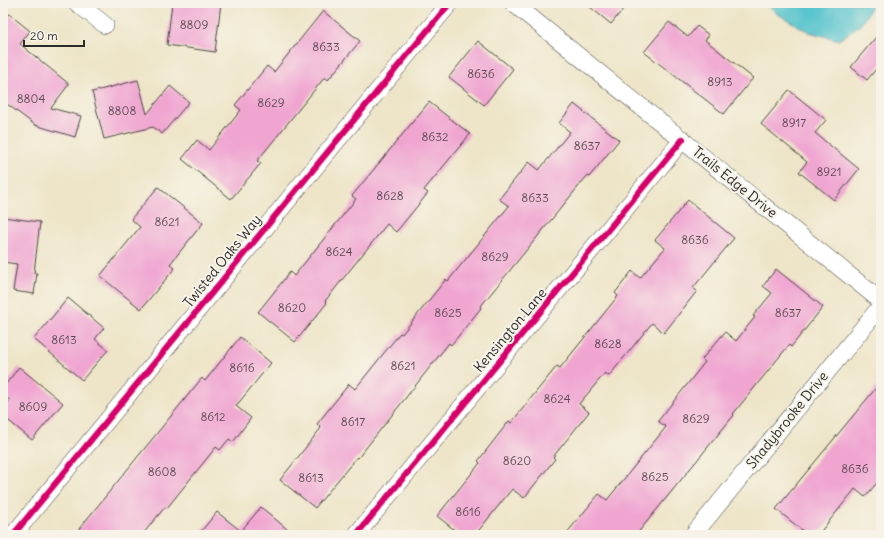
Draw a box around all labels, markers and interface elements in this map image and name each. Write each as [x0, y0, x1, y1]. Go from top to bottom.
house number: 8809 [180, 17, 208, 32]
scale bar [24, 22, 84, 48]
text: 20 m [30, 28, 58, 43]
house number: 8633 [312, 39, 340, 54]
house number: 8636 [467, 66, 495, 81]
house number: 8913 [707, 74, 733, 89]
house number: 8804 [17, 91, 45, 106]
house number: 8629 [257, 95, 285, 110]
house number: 8808 [108, 103, 136, 118]
house number: 8917 [782, 115, 806, 130]
house number: 8632 [421, 129, 449, 144]
house number: 8637 [574, 138, 600, 153]
street label: Trails Edge Drive [689, 142, 781, 222]
house number: 8921 [816, 164, 842, 179]
house number: 8628 [376, 188, 404, 203]
house number: 8633 [521, 190, 549, 205]
street label: Twisted Oaks Way [179, 211, 265, 311]
house number: 8621 [154, 214, 180, 229]
house number: 8636 [681, 232, 709, 247]
house number: 8624 [325, 244, 353, 259]
house number: 8629 [481, 249, 509, 264]
street label: Kensington Lane [469, 284, 551, 376]
house number: 8620 [278, 300, 306, 315]
house number: 8625 [434, 305, 462, 320]
house number: 8637 [775, 305, 801, 320]
house number: 8613 [51, 332, 77, 347]
house number: 8628 [594, 336, 622, 351]
house number: 8621 [390, 358, 416, 373]
house number: 8616 [229, 360, 255, 375]
street label: Shadybrooke Drive [742, 368, 832, 472]
house number: 8624 [543, 391, 571, 406]
house number: 8609 [19, 399, 47, 414]
house number: 8612 [200, 409, 226, 424]
house number: 8629 [682, 411, 710, 426]
house number: 8617 [341, 414, 365, 429]
house number: 8620 [503, 453, 531, 468]
house number: 8636 [841, 461, 869, 476]
house number: 8608 [148, 464, 176, 479]
house number: 8625 [641, 469, 669, 484]
house number: 8613 [298, 470, 324, 485]
house number: 8616 [455, 504, 481, 519]

